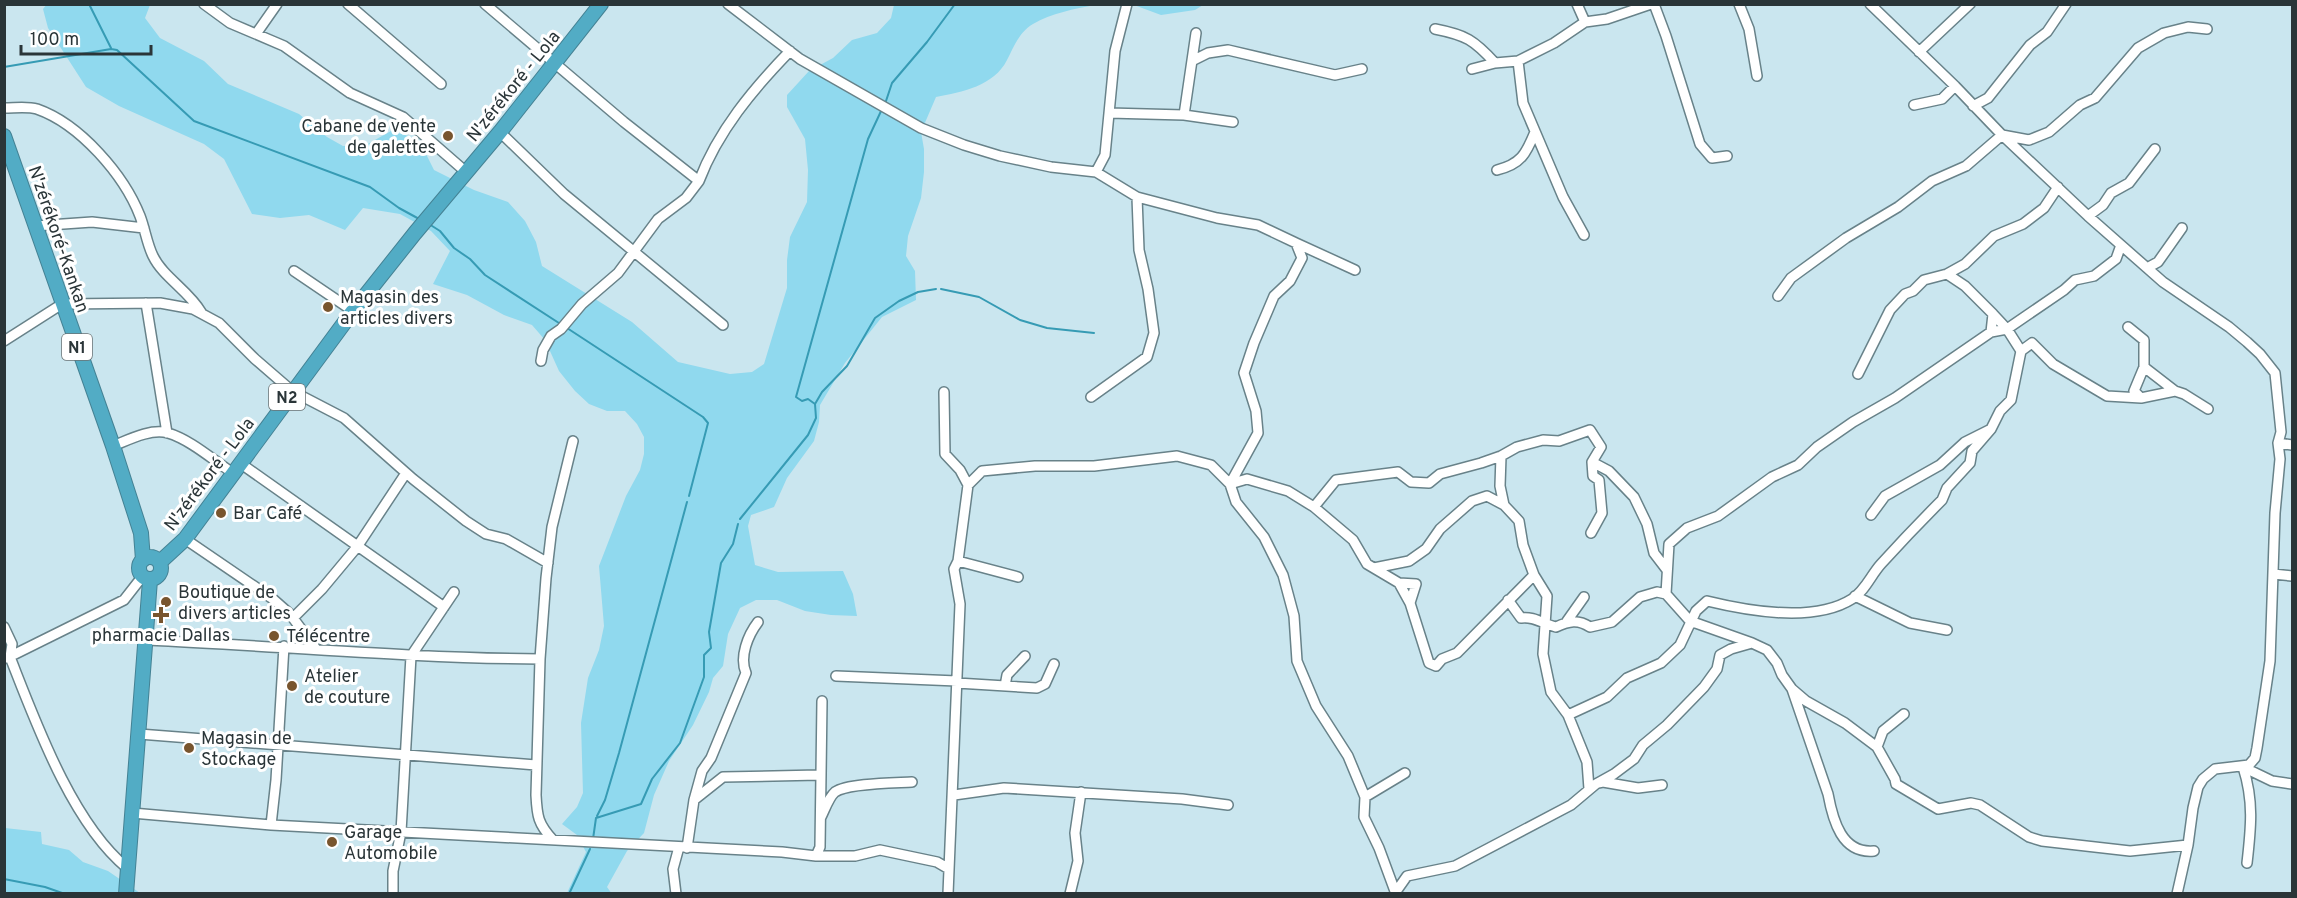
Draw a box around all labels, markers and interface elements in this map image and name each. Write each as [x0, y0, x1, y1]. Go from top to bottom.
scale bar [21, 18, 152, 56]
street label: N'zérékoré - Lola [462, 27, 566, 147]
text: 100 m [30, 29, 79, 52]
place label: Cabane de vente de galettes [301, 116, 436, 160]
marker: Cabane de vente de galettes [441, 129, 455, 143]
street label: N'zérékoré-Kankan [22, 163, 94, 316]
place label: Magasin des articles divers [340, 287, 453, 331]
marker: Magasin des articles divers [321, 300, 335, 314]
road number: N1 [62, 334, 92, 360]
road number: N2 [269, 384, 305, 410]
street label: N'zérékoré - Lola [160, 413, 260, 536]
place label: Bar Café [233, 503, 302, 526]
marker: Bar Café [214, 506, 228, 520]
place label: Boutique de divers articles [178, 582, 291, 626]
marker: Boutique de divers articles [159, 595, 173, 609]
marker: pharmacie Dallas [154, 608, 168, 622]
place label: pharmacie Dallas [92, 625, 230, 648]
place label: Télécentre [286, 626, 370, 649]
marker: Télécentre [267, 629, 281, 643]
place label: Atelier de couture [304, 666, 390, 710]
marker: Atelier de couture [285, 679, 299, 693]
place label: Magasin de Stockage [201, 728, 292, 772]
marker: Magasin de Stockage [182, 741, 196, 755]
place label: Garage Automobile [344, 822, 438, 866]
marker: Garage Automobile [325, 835, 339, 849]

